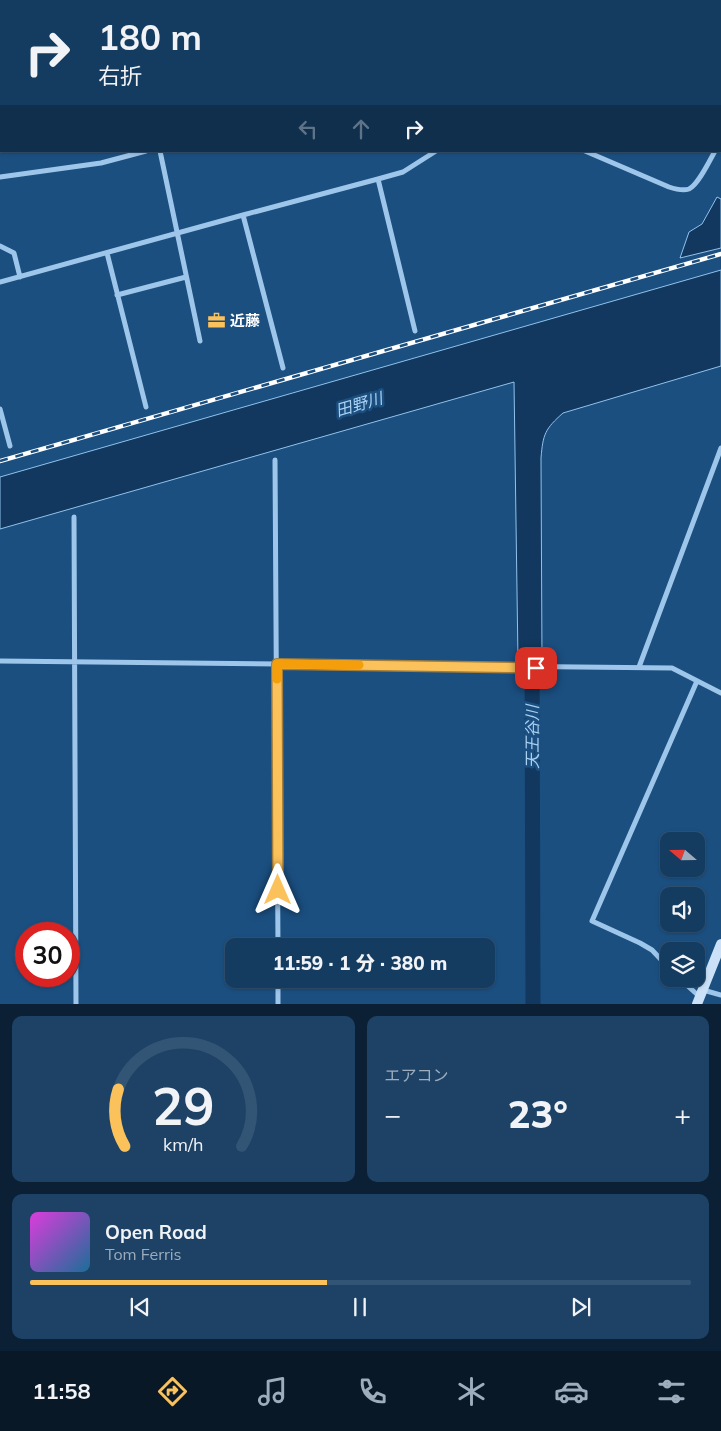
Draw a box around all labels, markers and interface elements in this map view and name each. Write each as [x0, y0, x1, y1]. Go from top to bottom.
text: 180 m [98, 15, 202, 59]
icon: right [15, 20, 80, 85]
text: 右折 [98, 62, 142, 90]
icon: left [294, 115, 322, 143]
icon: ahead [347, 115, 375, 143]
icon: right [400, 115, 428, 143]
office icon: 近藤 [206, 311, 226, 331]
place label: 近藤 [230, 311, 260, 330]
water label: 田野川 [333, 387, 387, 420]
pin [515, 647, 557, 689]
icon: arrive [522, 654, 550, 682]
water label: 天王谷川 [522, 703, 542, 769]
north arrow [660, 832, 705, 878]
map controls [660, 832, 705, 987]
position arrow [251, 863, 303, 915]
button: sound [660, 887, 705, 932]
speed limit sign: 30 [15, 922, 80, 987]
button: layers [660, 942, 705, 987]
text: 11:59 · 1 分 · 380 m [273, 951, 447, 975]
text: エアコン [385, 1065, 449, 1085]
text: 29 [152, 1073, 214, 1138]
text: 23° [508, 1090, 568, 1138]
text: − [385, 1097, 401, 1132]
text: + [674, 1097, 691, 1132]
text: km/h [163, 1133, 203, 1155]
text: Open Road [105, 1220, 207, 1244]
text: Tom Ferris [105, 1244, 182, 1264]
icon: previous [126, 1293, 154, 1321]
icon: pause [346, 1293, 374, 1321]
icon: next [567, 1293, 595, 1321]
icon: directions [155, 1374, 190, 1409]
icon: music [255, 1374, 290, 1409]
icon: phone [355, 1374, 390, 1409]
icon: climate [454, 1374, 489, 1409]
icon: car [554, 1374, 589, 1409]
icon: filters [654, 1374, 689, 1409]
text: 11:58 [32, 1377, 91, 1405]

